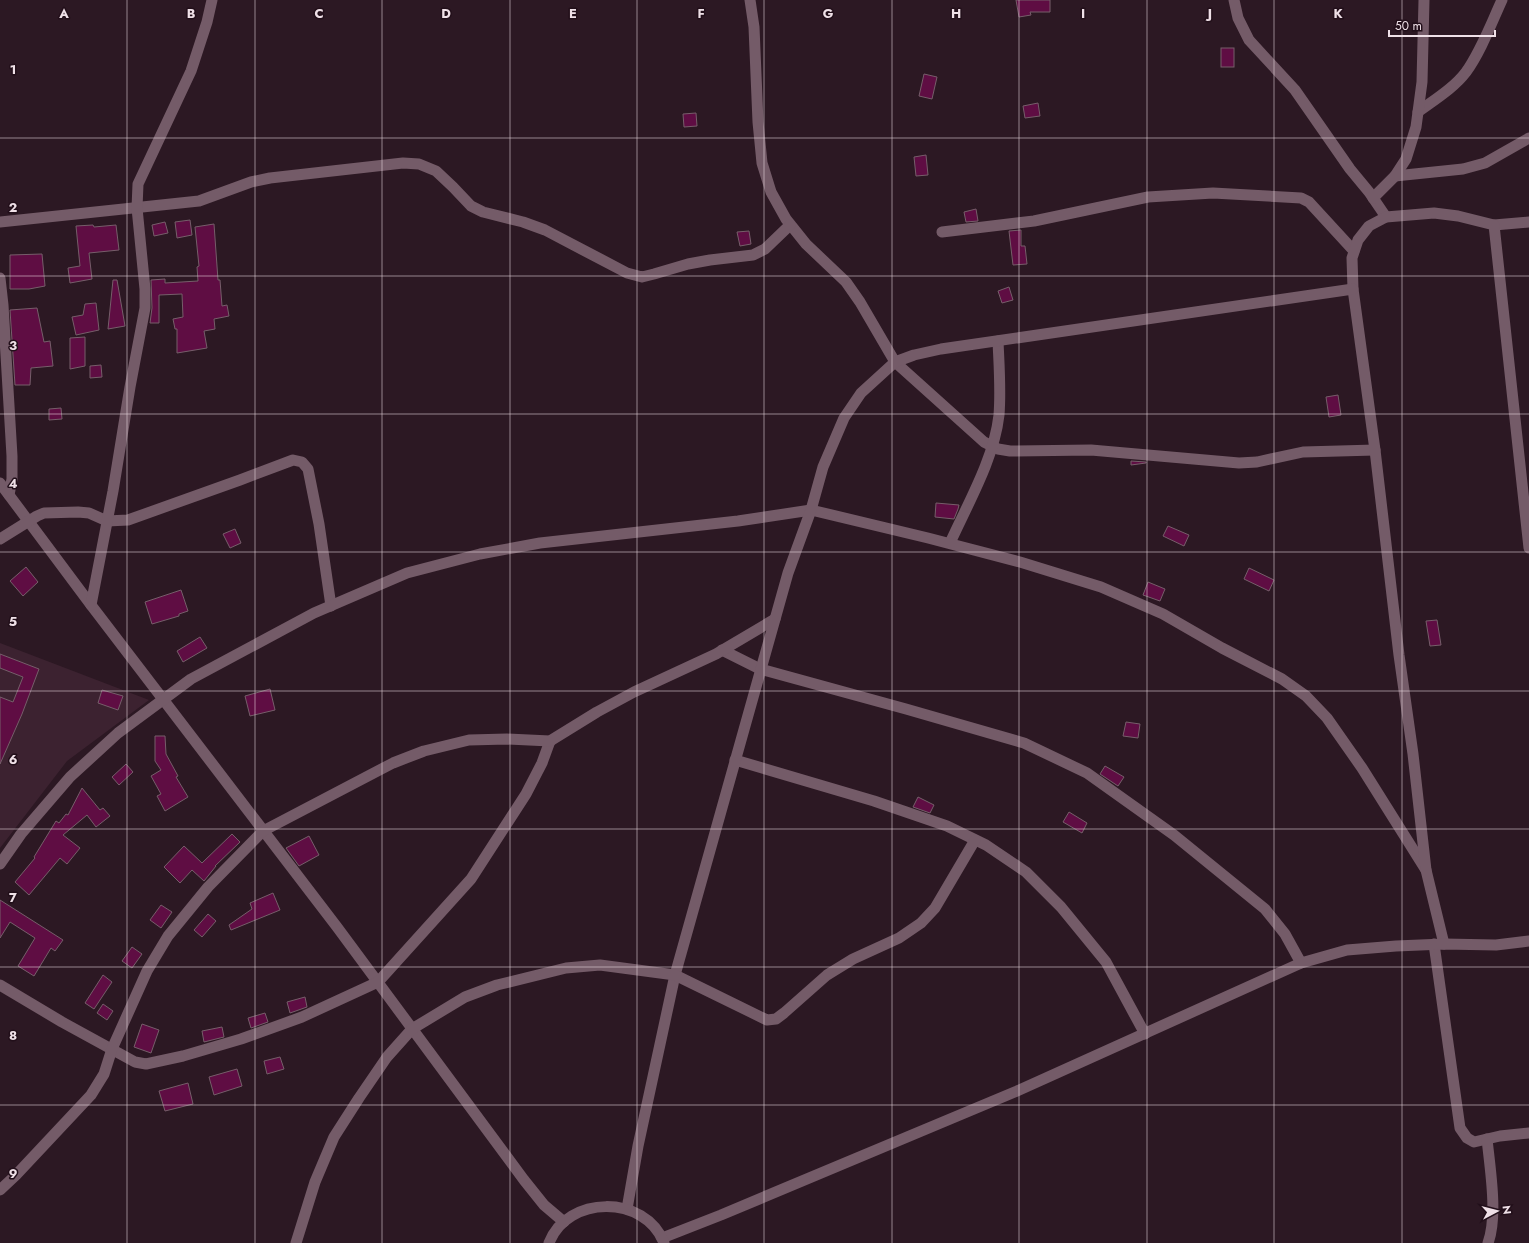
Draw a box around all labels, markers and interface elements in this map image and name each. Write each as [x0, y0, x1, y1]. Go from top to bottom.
text: A [58, 4, 69, 23]
text: B [187, 4, 196, 23]
text: C [314, 4, 324, 23]
text: D [441, 4, 451, 23]
text: E [569, 4, 577, 23]
text: F [697, 4, 705, 23]
text: G [823, 4, 834, 23]
text: H [951, 4, 961, 23]
text: I [1081, 4, 1085, 23]
text: J [1205, 4, 1212, 23]
text: K [1333, 4, 1343, 23]
scale bar [1389, 12, 1495, 38]
text: 50 m [1395, 17, 1422, 35]
text: 1 [10, 60, 16, 79]
text: 2 [9, 198, 17, 217]
text: 3 [9, 336, 17, 355]
text: 4 [8, 474, 18, 493]
text: 5 [9, 612, 17, 631]
text: 6 [9, 750, 18, 769]
text: 7 [9, 888, 17, 907]
text: 8 [9, 1026, 17, 1045]
text: 9 [9, 1164, 18, 1183]
north arrow [1477, 1191, 1517, 1231]
text: N [1498, 1204, 1515, 1215]

